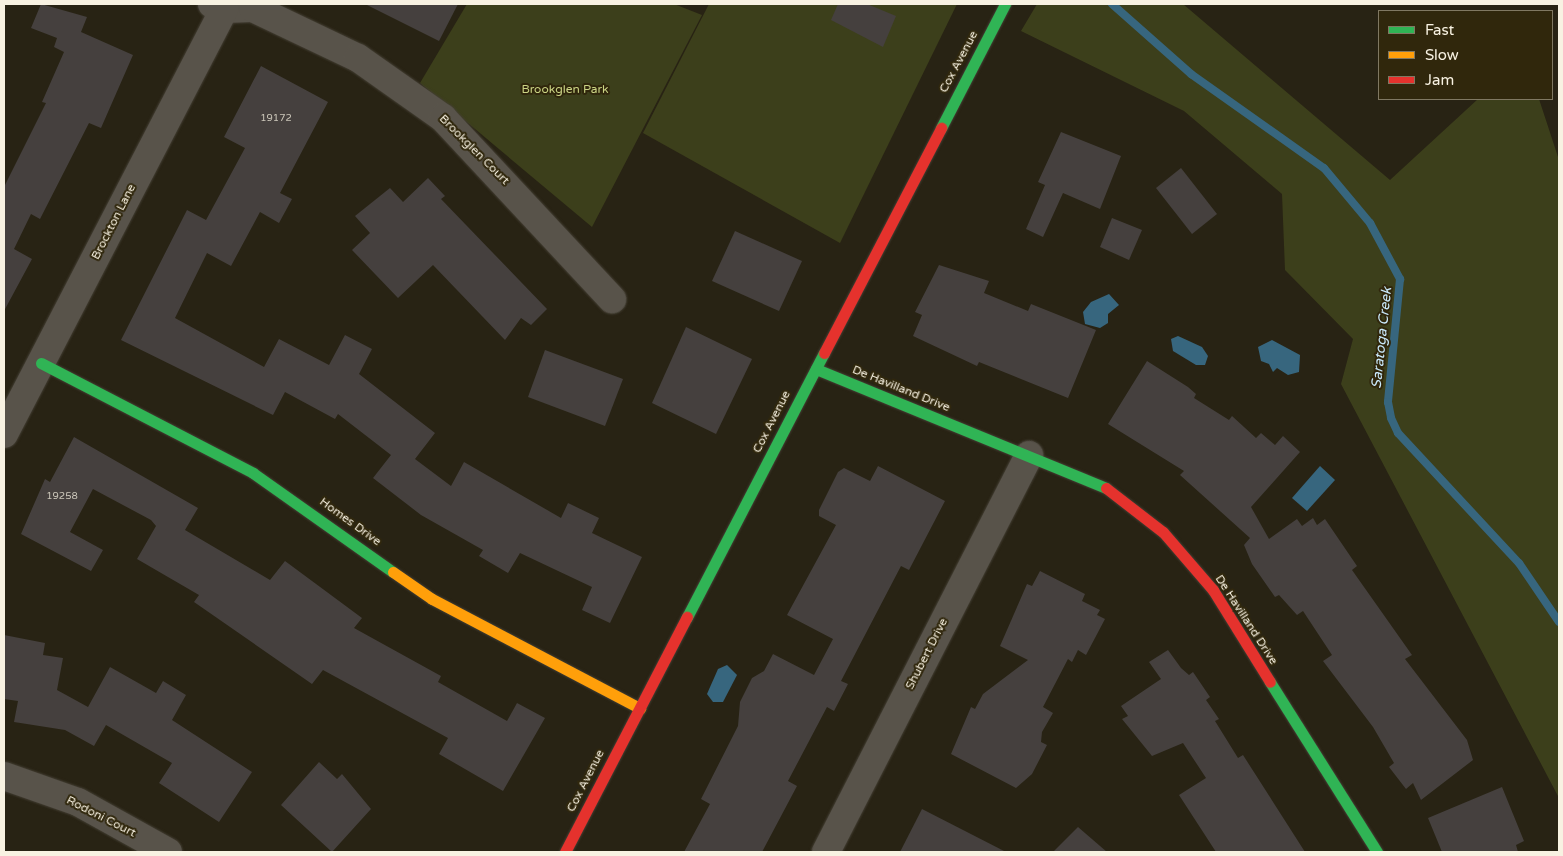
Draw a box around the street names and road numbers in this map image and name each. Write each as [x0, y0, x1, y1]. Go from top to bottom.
street label: Cox Avenue [937, 29, 981, 95]
street label: Brookglen Court [436, 112, 512, 188]
street label: Brockton Lane [89, 182, 139, 262]
street label: De Havilland Drive [850, 363, 952, 415]
street label: Cox Avenue [750, 389, 794, 455]
street label: Homes Drive [316, 495, 384, 549]
street label: De Havilland Drive [1212, 572, 1280, 668]
street label: Shubert Drive [903, 616, 951, 692]
street label: Cox Avenue [564, 748, 608, 814]
street label: Rodoni Court [64, 793, 138, 841]

